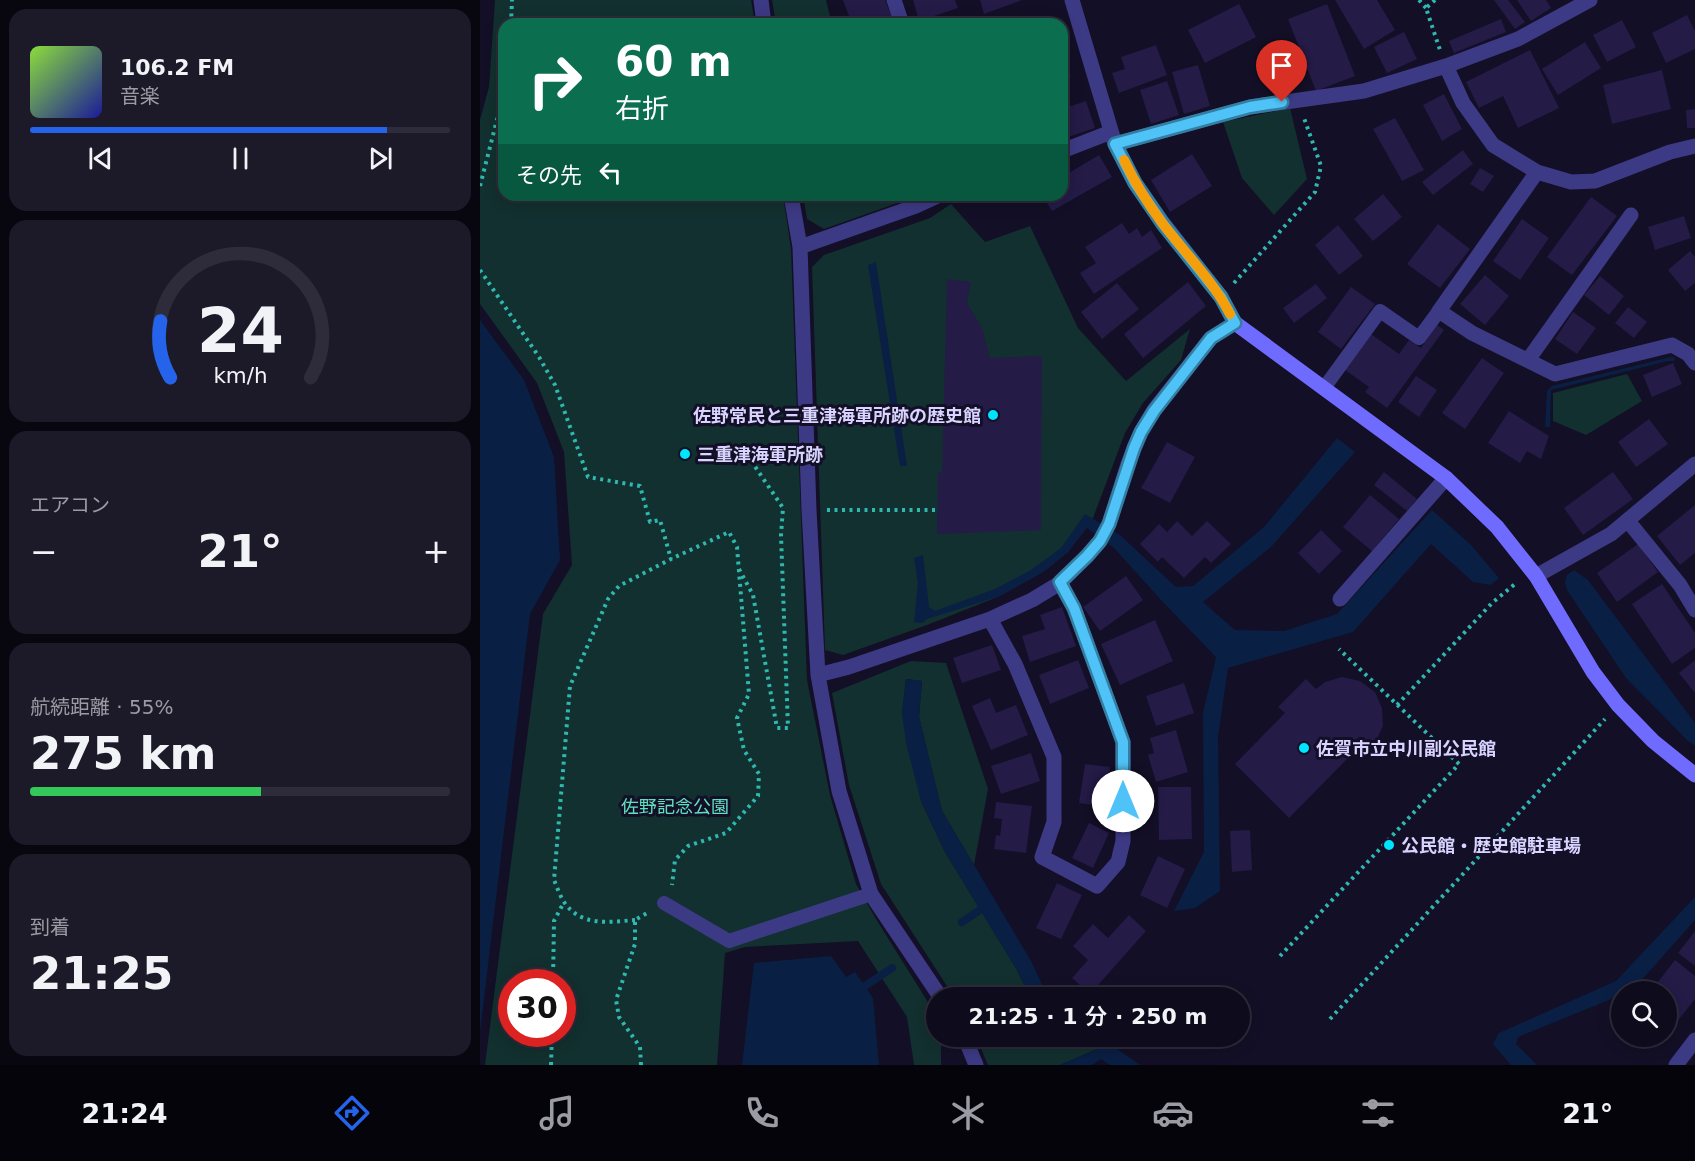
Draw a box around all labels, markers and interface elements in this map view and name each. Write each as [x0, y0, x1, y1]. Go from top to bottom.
text: 60 m [615, 37, 732, 86]
pin [1256, 40, 1307, 102]
icon: right [516, 42, 594, 120]
icon: arrive [1265, 49, 1298, 82]
text: 106.2 FM [120, 55, 234, 80]
text: 音楽 [120, 84, 160, 108]
text: 右折 [615, 93, 669, 124]
icon: previous [84, 142, 117, 175]
icon: pause [224, 142, 257, 175]
icon: next [364, 142, 397, 175]
icon: left [594, 156, 627, 189]
text: その先 [516, 163, 582, 188]
text: 24 [197, 294, 283, 367]
text: km/h [213, 364, 267, 389]
place label: 佐野常民と三重津海軍所跡の歴史館 [693, 405, 981, 426]
marker: 佐野常民と三重津海軍所跡の歴史館 [986, 408, 1000, 422]
place label: 三重津海軍所跡 [697, 444, 823, 465]
marker: 三重津海軍所跡 [678, 447, 692, 461]
text: エアコン [30, 493, 110, 517]
text: 21° [197, 525, 283, 578]
text: − [30, 532, 58, 571]
text: + [422, 532, 450, 571]
text: 航続距離 · 55% [30, 695, 174, 719]
text: 275 km [30, 727, 216, 780]
place label: 佐賀市立中川副公民館 [1316, 738, 1496, 759]
marker: 佐賀市立中川副公民館 [1297, 741, 1311, 755]
position arrow [1091, 769, 1155, 833]
park label: 佐野記念公園 [621, 796, 729, 817]
place label: 公民館・歴史館駐車場 [1401, 835, 1581, 856]
marker: 公民館・歴史館駐車場 [1382, 838, 1396, 852]
text: 到着 [30, 915, 70, 939]
text: 21:25 [30, 947, 173, 1000]
speed limit sign: 30 [498, 969, 576, 1047]
map controls [1611, 981, 1677, 1047]
button: search [1611, 981, 1677, 1047]
text: 21:25 · 1 分 · 250 m [969, 1004, 1207, 1029]
icon: directions [331, 1092, 373, 1134]
icon: music [536, 1092, 578, 1134]
icon: phone [741, 1092, 783, 1134]
icon: climate [947, 1092, 989, 1134]
icon: car [1152, 1092, 1194, 1134]
icon: filters [1357, 1092, 1399, 1134]
text: 21:24 [82, 1098, 168, 1129]
text: 21° [1562, 1098, 1613, 1129]

